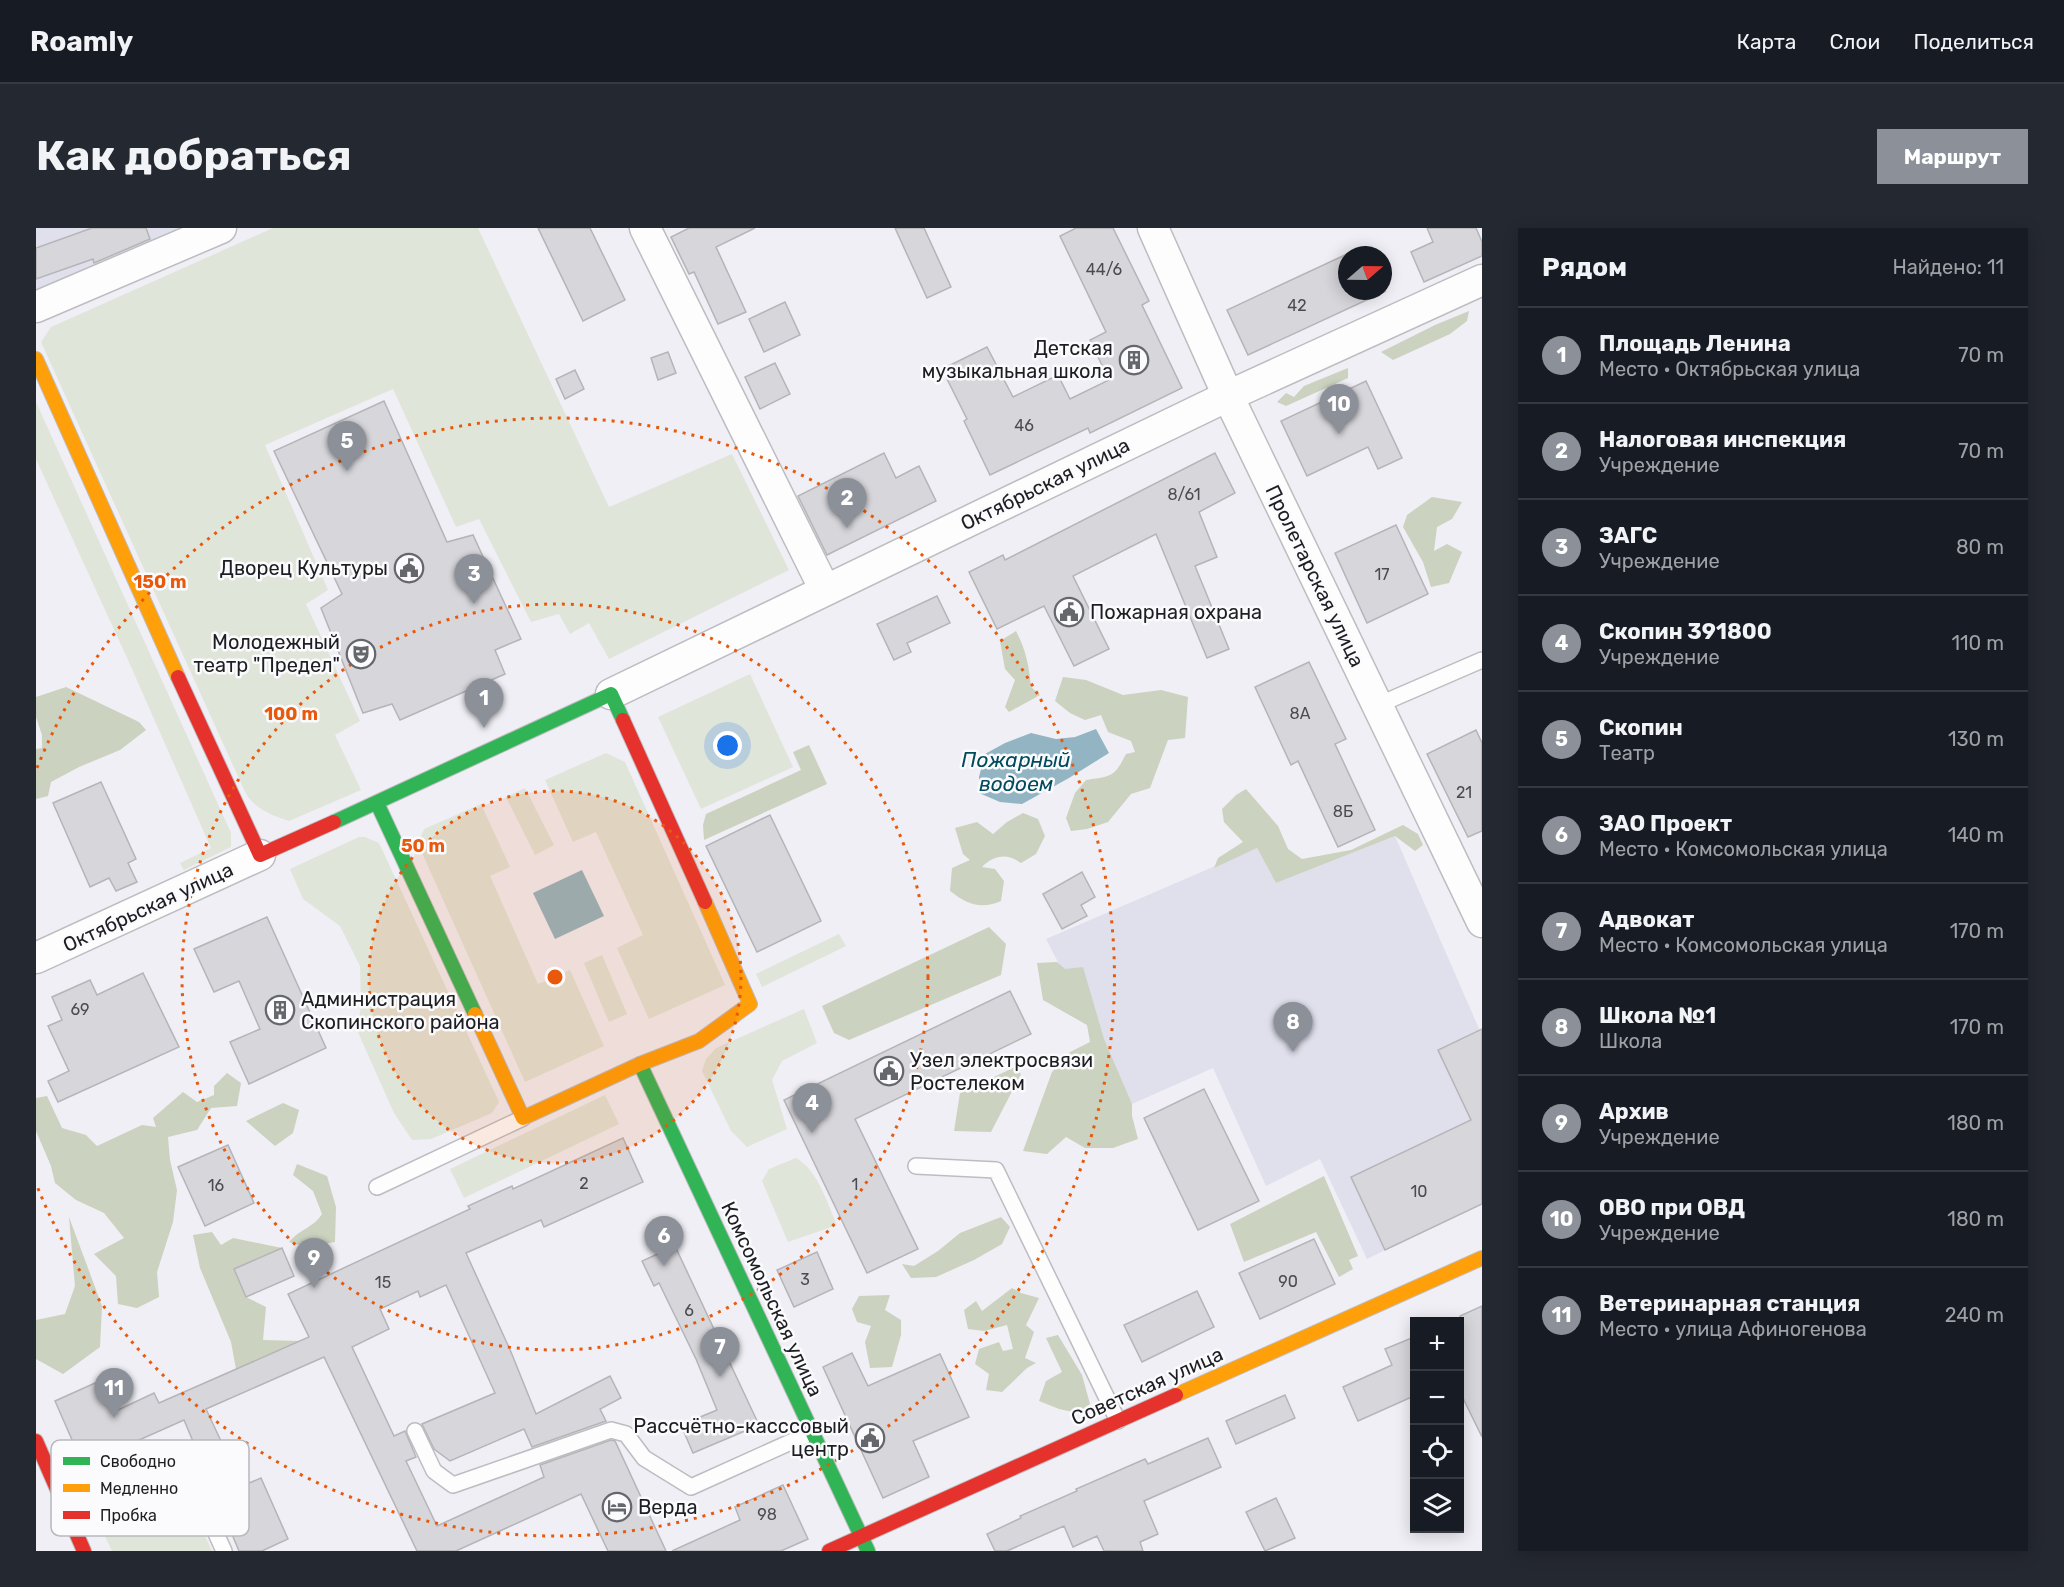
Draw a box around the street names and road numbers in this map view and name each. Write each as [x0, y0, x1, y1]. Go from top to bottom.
street label: Октябрьская улица [957, 433, 1133, 535]
street label: Пролетарская улица [1260, 481, 1370, 671]
street label: Октябрьская улица [59, 857, 237, 957]
street label: Комсомольская улица [716, 1198, 828, 1400]
street label: Советская улица [1067, 1342, 1227, 1430]

